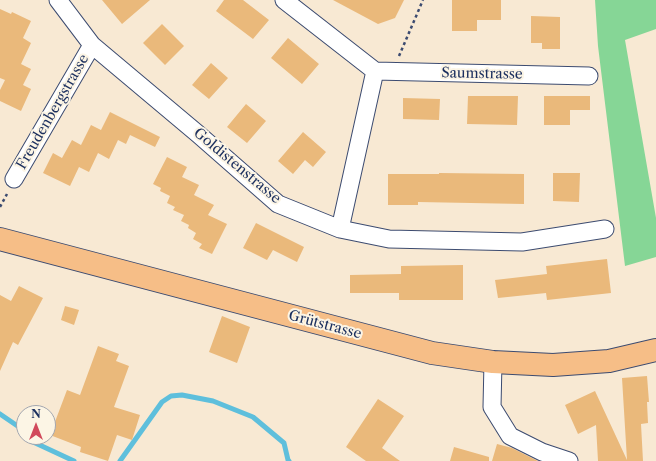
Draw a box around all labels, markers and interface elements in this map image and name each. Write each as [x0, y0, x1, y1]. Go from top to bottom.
street label: Freudenbergstrasse [13, 51, 93, 173]
street label: Saumstrasse [441, 65, 523, 83]
street label: Goldistenstrasse [190, 125, 284, 207]
street label: Grütstrasse [287, 307, 363, 343]
north arrow [16, 405, 56, 445]
text: N [31, 407, 41, 421]

